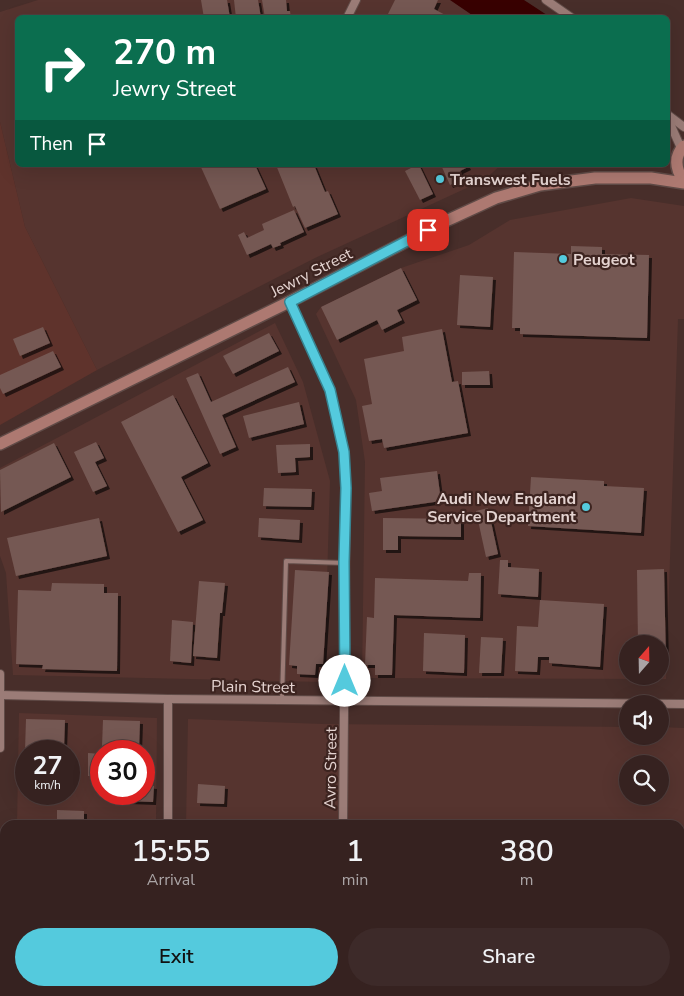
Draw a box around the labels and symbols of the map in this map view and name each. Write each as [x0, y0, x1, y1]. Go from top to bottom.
place label: Transwest Fuels [450, 169, 571, 191]
marker: Transwest Fuels [434, 173, 446, 185]
pin [407, 209, 449, 251]
street label: Jewry Street [266, 243, 357, 303]
place label: Peugeot [573, 249, 635, 271]
marker: Peugeot [557, 253, 569, 265]
place label: Audi New England Service Department [427, 488, 577, 528]
marker: Audi New England Service Department [580, 501, 592, 513]
north arrow [619, 635, 669, 685]
position arrow [318, 654, 370, 706]
street label: Plain Street [211, 675, 296, 699]
street label: Avro Street [319, 727, 343, 809]
speed limit sign: 30 [90, 740, 155, 805]

